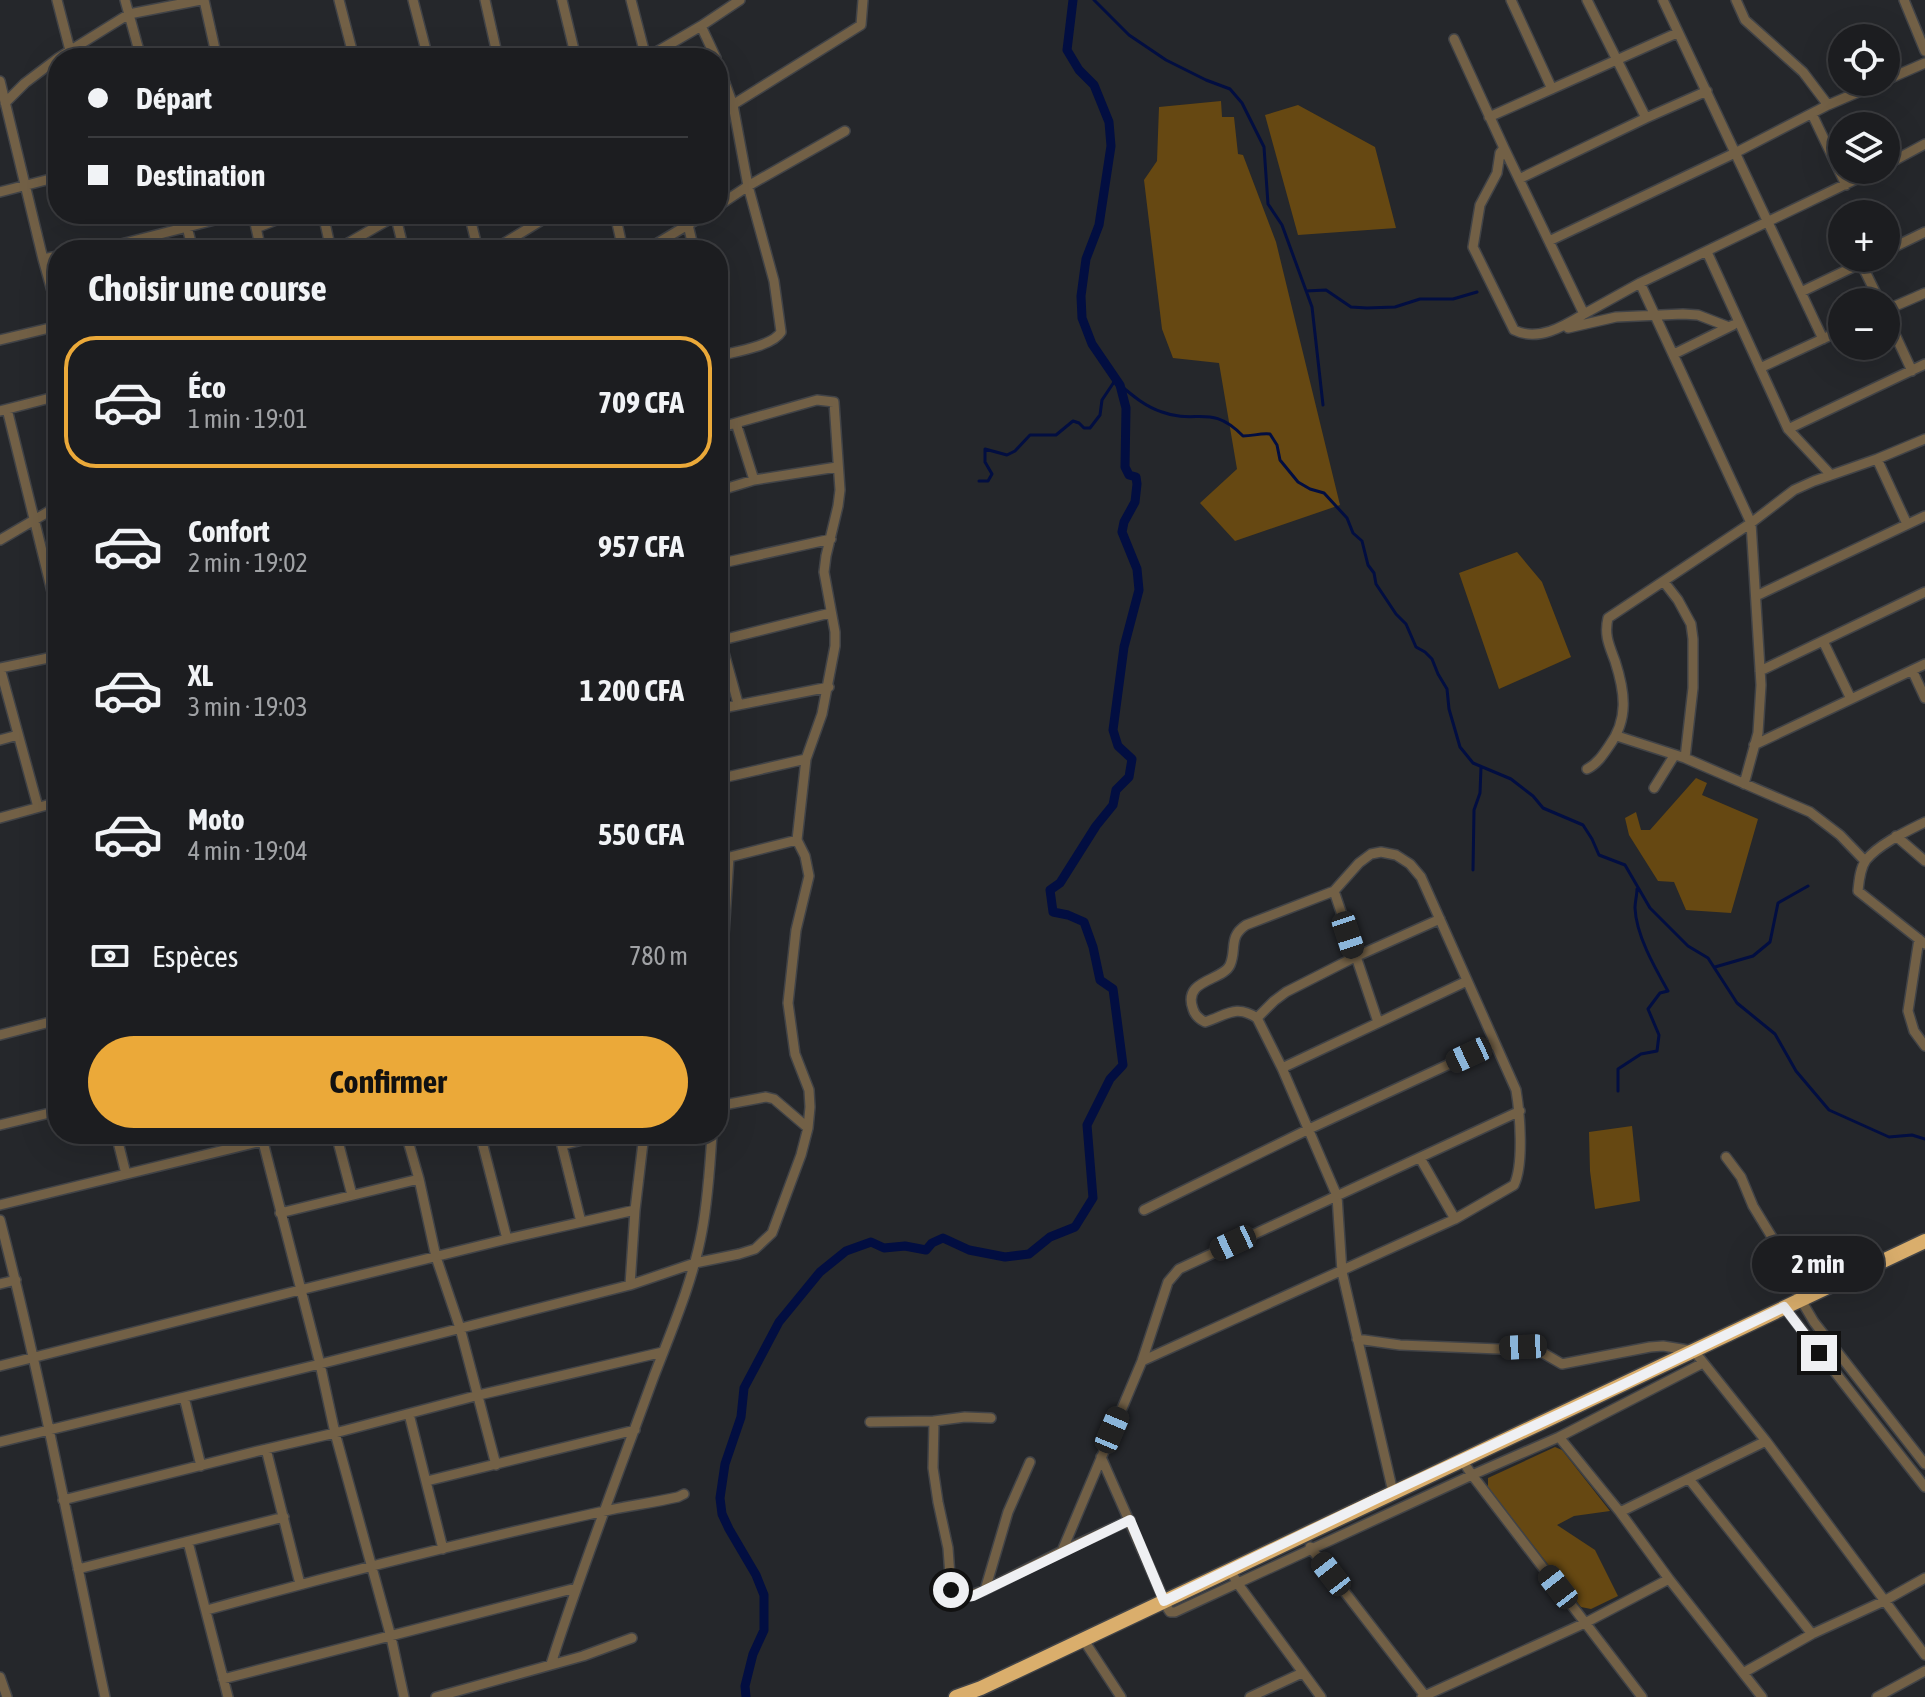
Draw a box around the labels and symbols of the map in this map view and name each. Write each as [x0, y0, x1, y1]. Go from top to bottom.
car [1329, 908, 1367, 962]
car [1442, 1034, 1496, 1076]
car [1206, 1222, 1260, 1264]
callout: 2 min [1753, 1237, 1885, 1293]
car [1498, 1334, 1548, 1360]
route end [1801, 1335, 1837, 1371]
car [1092, 1403, 1132, 1457]
car [1307, 1548, 1355, 1600]
car [1534, 1561, 1582, 1613]
route start [933, 1572, 969, 1608]

